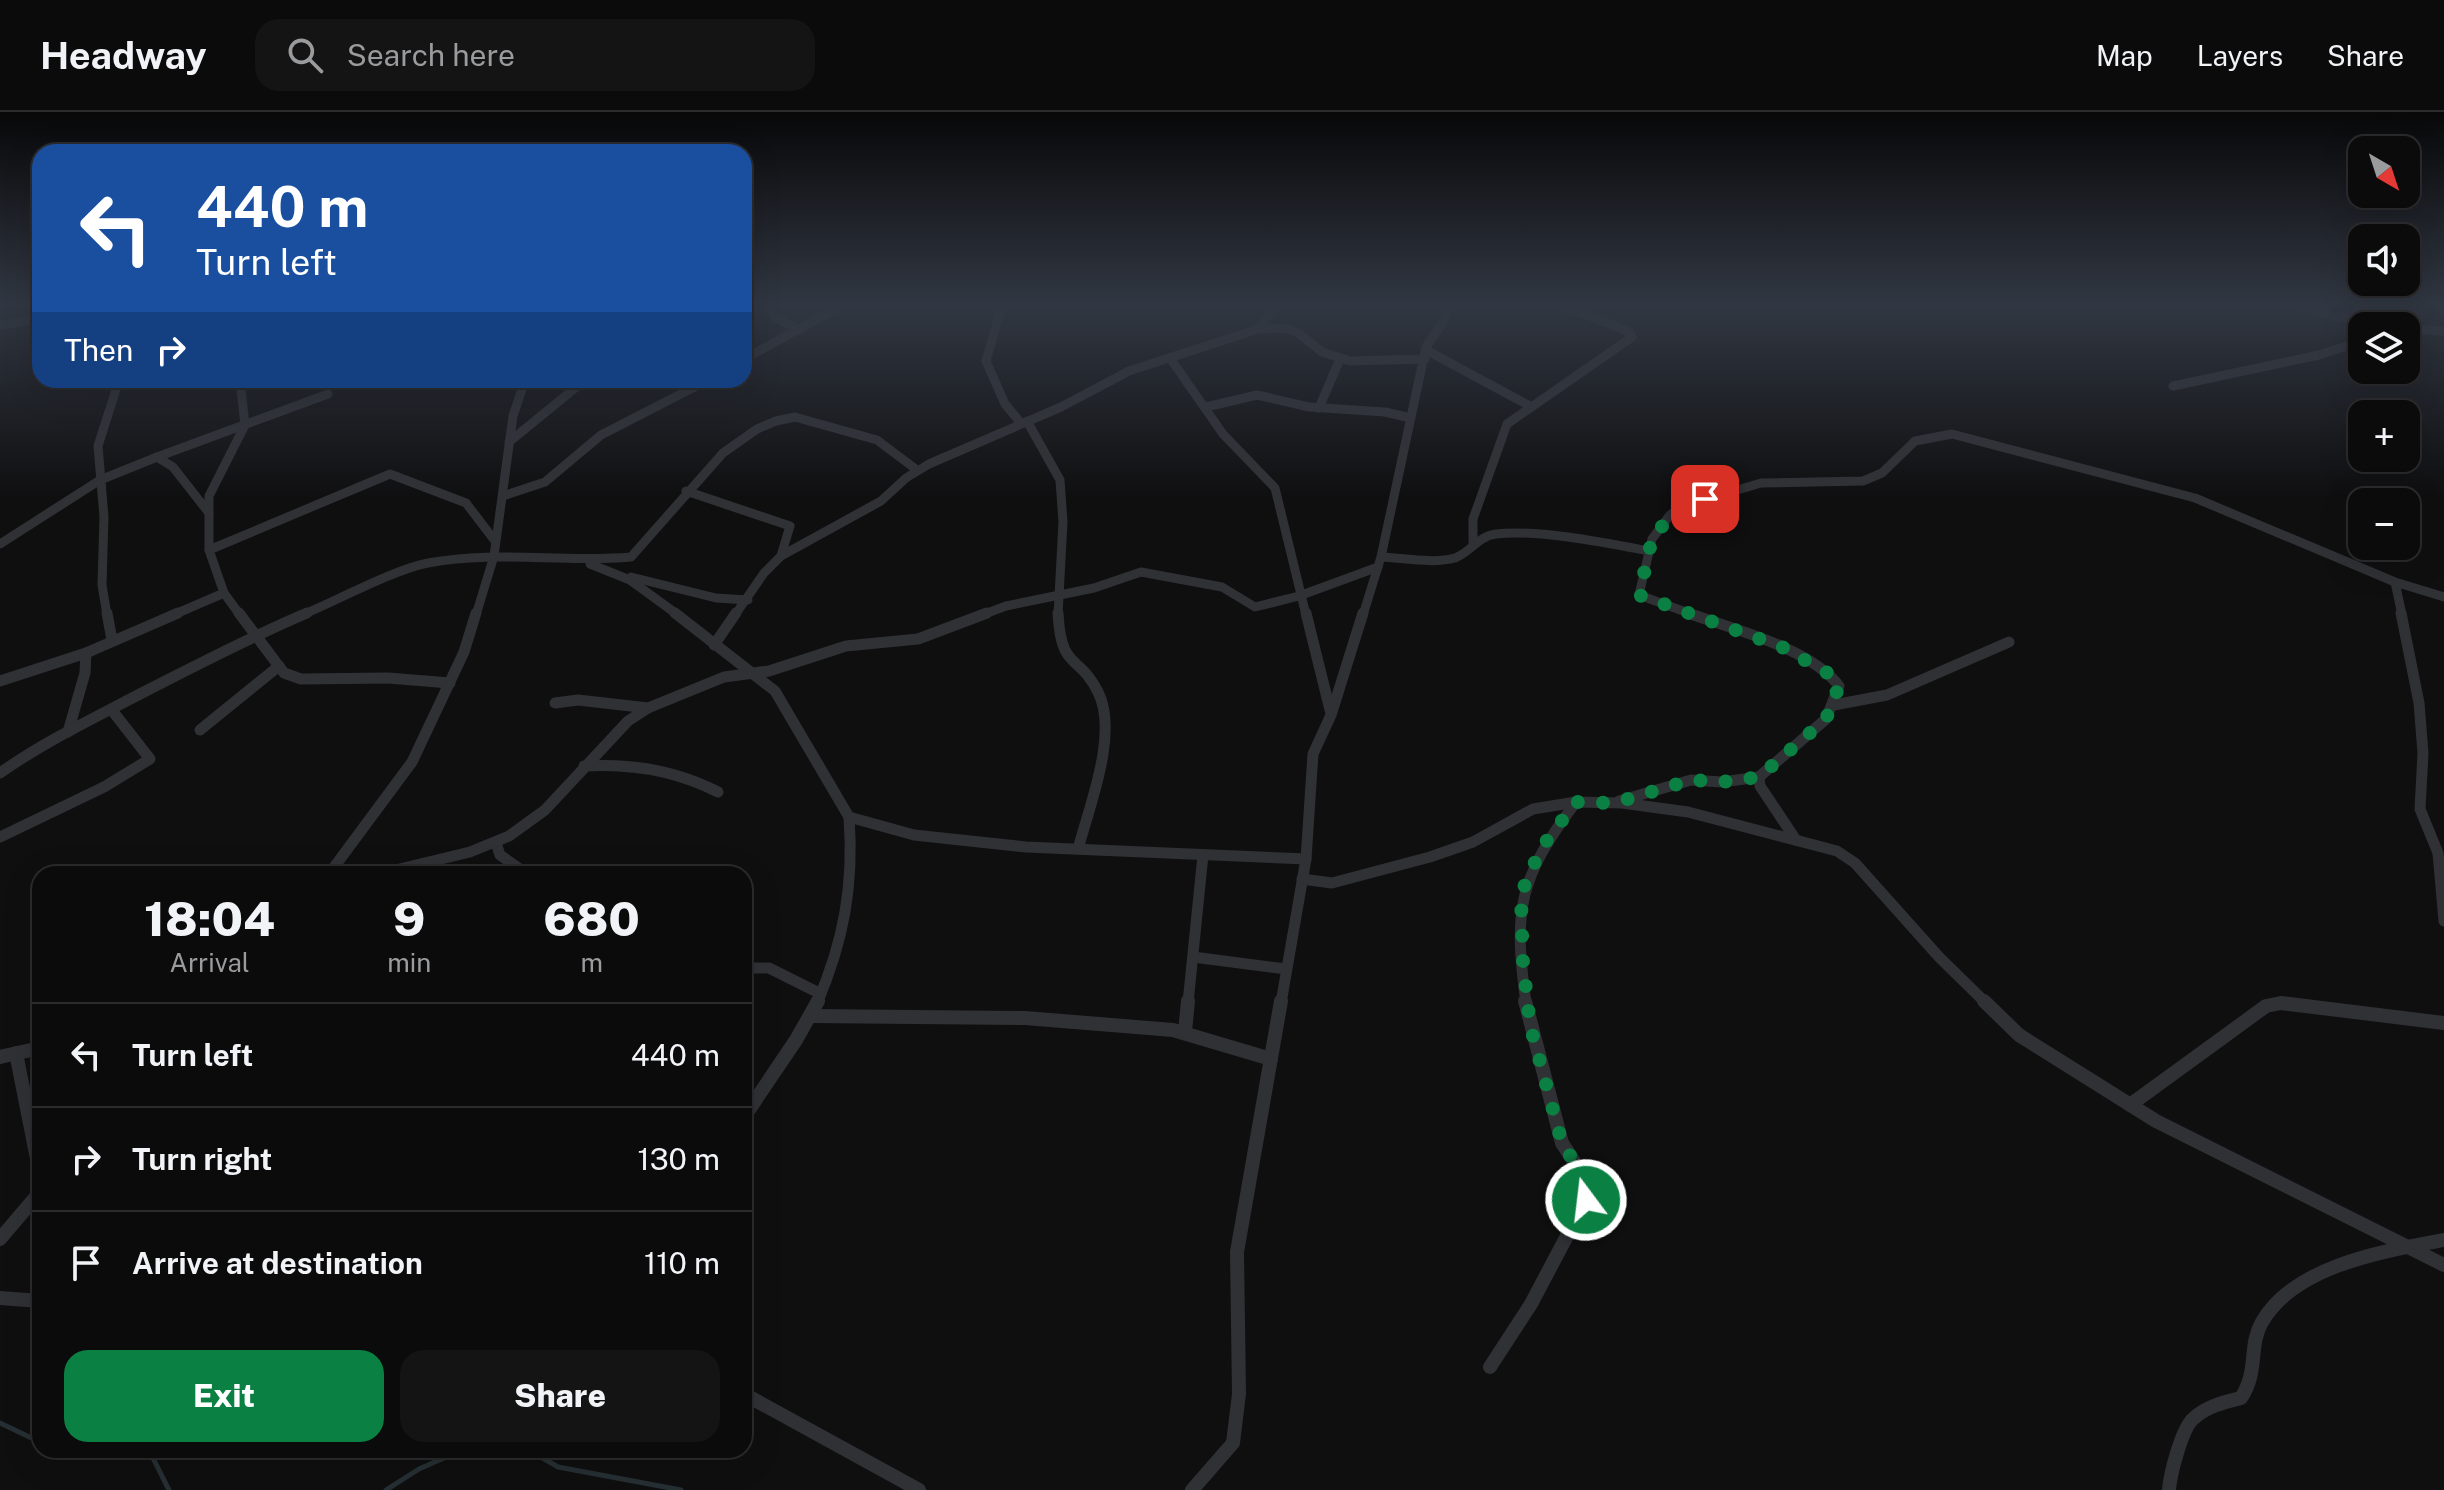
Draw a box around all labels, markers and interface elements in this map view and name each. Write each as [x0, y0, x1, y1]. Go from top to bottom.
search box [255, 19, 815, 91]
text: Headway [40, 33, 207, 78]
icon: search [283, 33, 327, 77]
text: Search here [347, 37, 515, 73]
text: Map [2096, 39, 2153, 72]
text: Layers [2197, 39, 2283, 72]
text: Share [2327, 39, 2404, 72]
north arrow [2348, 136, 2420, 208]
map controls [2348, 136, 2420, 560]
text: 440 m [196, 174, 368, 240]
icon: left [64, 176, 168, 280]
button: sound [2348, 224, 2420, 296]
text: Turn left [196, 241, 337, 283]
button: layers [2348, 312, 2420, 384]
icon: right [149, 328, 193, 372]
text: Then [64, 332, 133, 368]
button: + [2348, 400, 2420, 472]
pin [1671, 465, 1739, 533]
icon: arrive [1683, 477, 1727, 521]
button: − [2348, 488, 2420, 560]
text: 18:04 [144, 890, 275, 947]
text: 9 [393, 890, 425, 947]
text: 680 [543, 890, 640, 947]
text: Arrival [169, 947, 250, 978]
text: min [387, 947, 431, 978]
text: m [580, 947, 603, 978]
icon: left [64, 1033, 108, 1077]
text: Turn left [132, 1037, 253, 1073]
text: 440 m [631, 1037, 720, 1073]
icon: right [64, 1137, 108, 1181]
text: Turn right [132, 1141, 272, 1177]
text: 130 m [637, 1141, 720, 1177]
position arrow [1544, 1158, 1628, 1242]
icon: arrive [64, 1241, 108, 1285]
text: Arrive at destination [132, 1245, 423, 1281]
text: 110 m [644, 1245, 720, 1281]
button: Exit [64, 1350, 384, 1442]
button: Share [400, 1350, 720, 1442]

